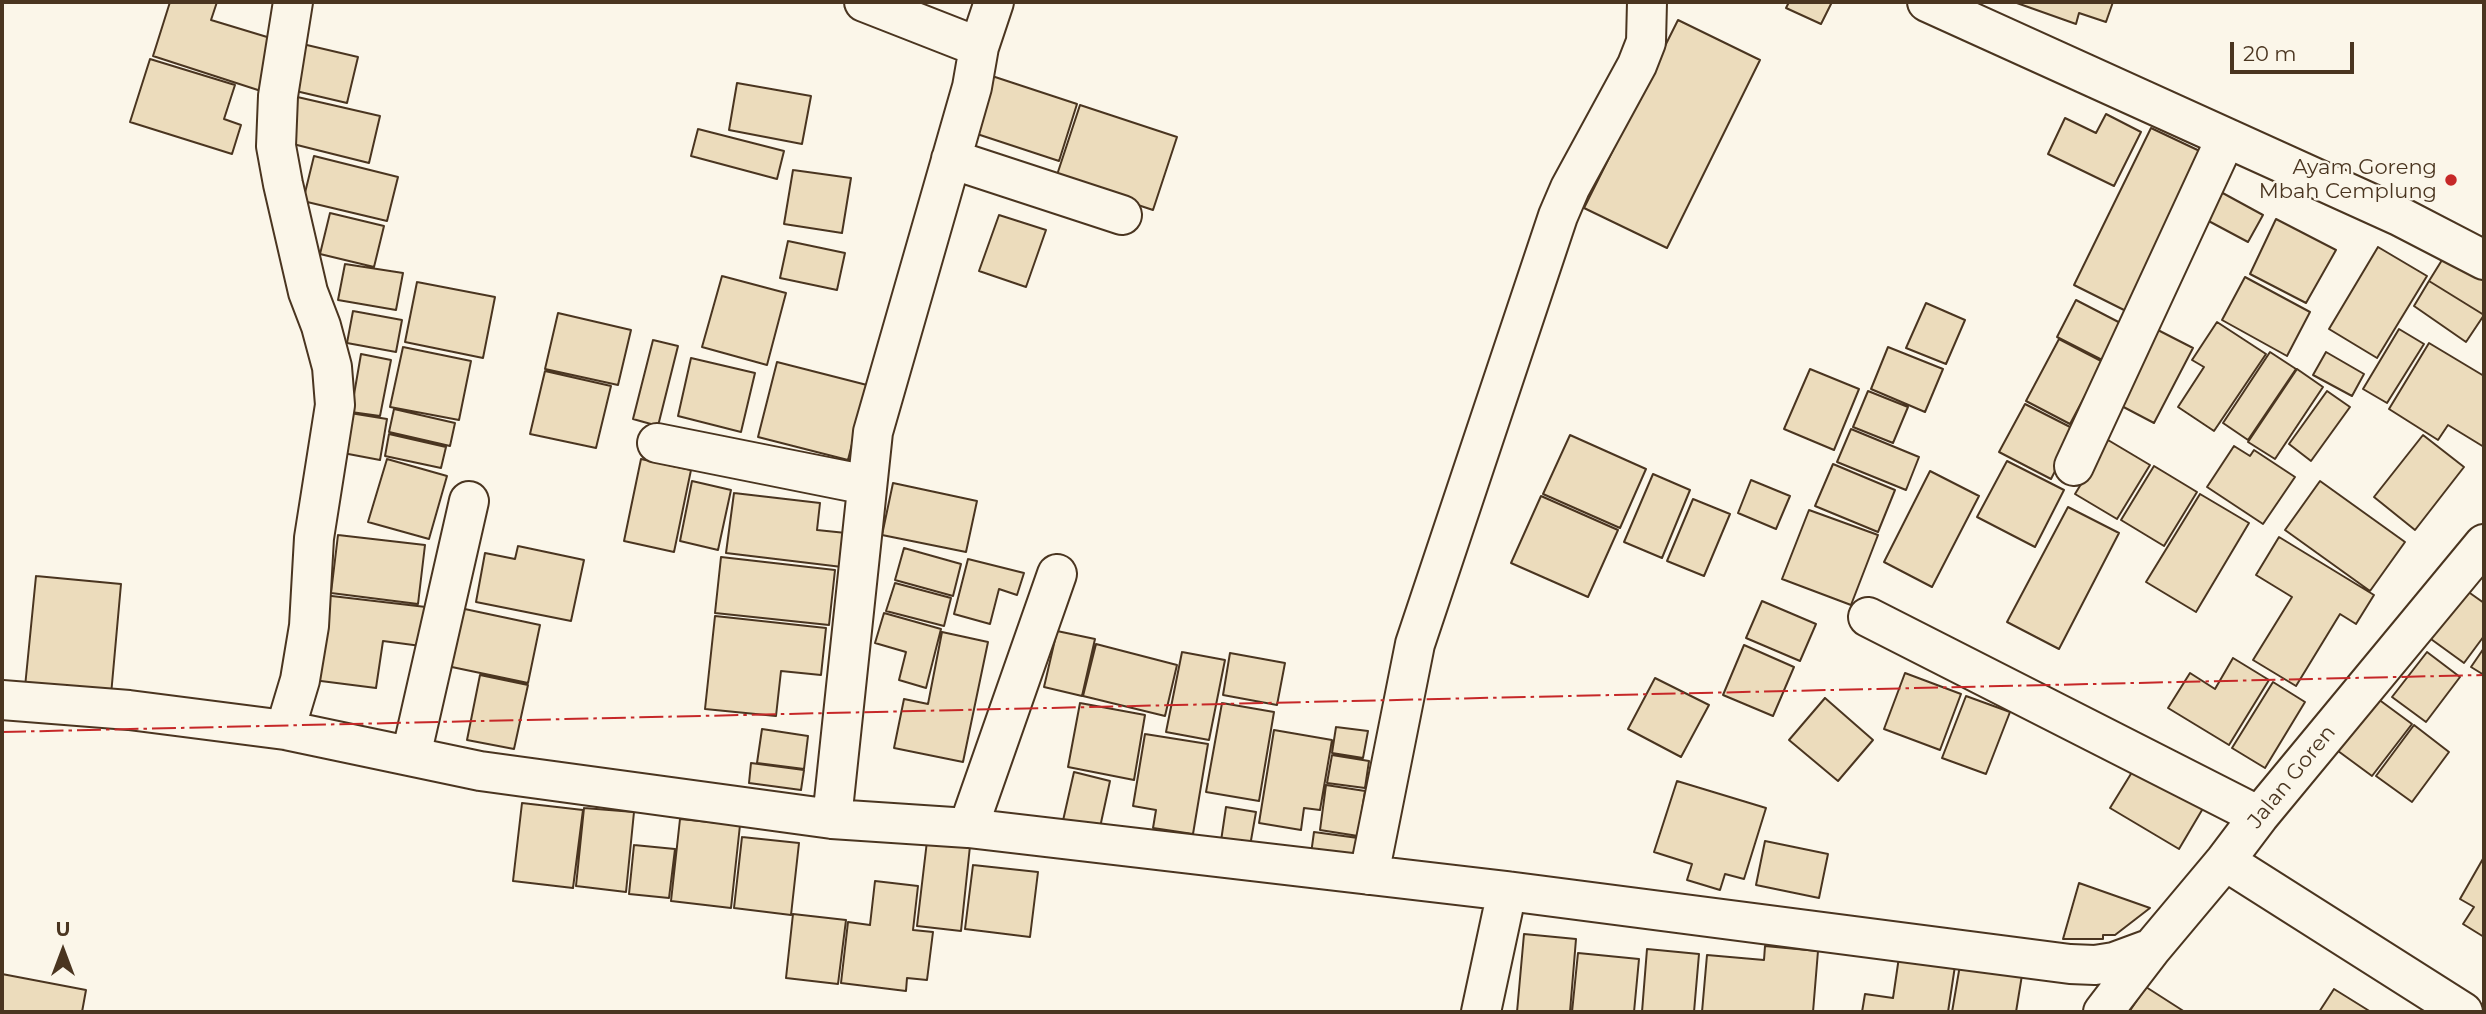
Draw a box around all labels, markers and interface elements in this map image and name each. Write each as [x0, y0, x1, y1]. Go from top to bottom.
scale bar [2234, 28, 2358, 72]
text: 20 m [2243, 41, 2297, 66]
place label: Ayam Goreng Mbah Cemplung [2259, 155, 2437, 205]
marker: Ayam Goreng Mbah Cemplung [2443, 172, 2459, 188]
street label: Jalan Goren [2243, 720, 2341, 834]
north arrow [28, 916, 98, 986]
text: U [56, 918, 70, 941]

